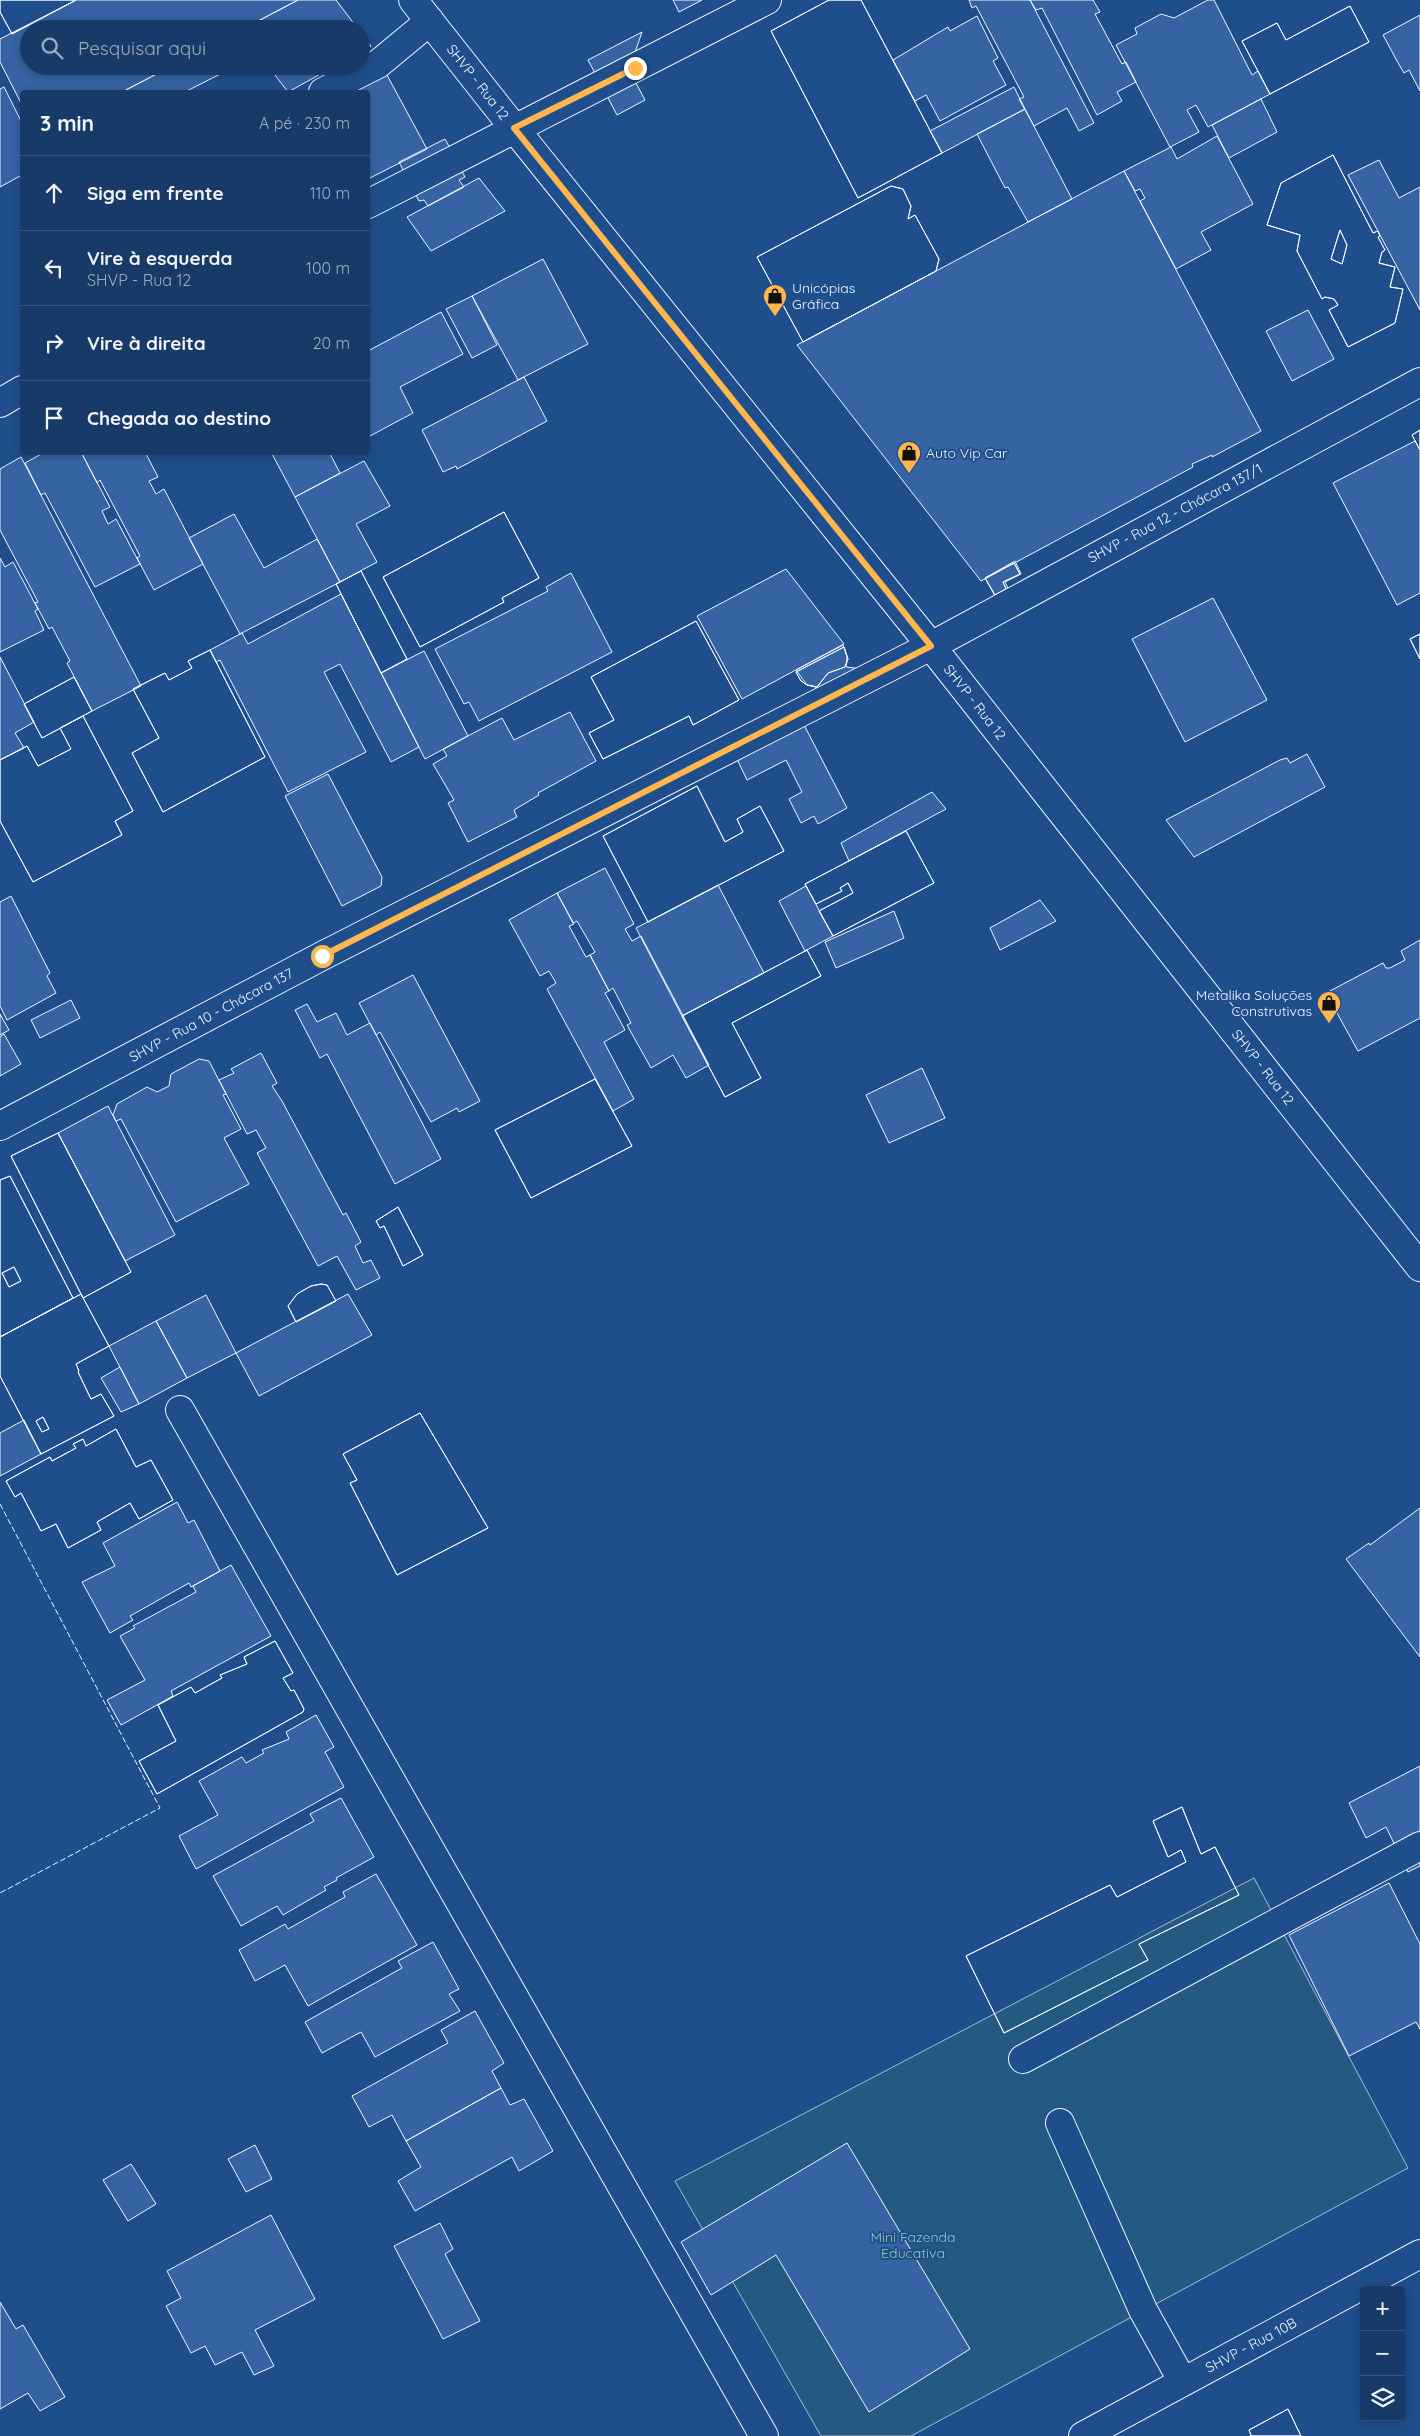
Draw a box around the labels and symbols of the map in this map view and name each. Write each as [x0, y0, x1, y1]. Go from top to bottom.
street label: SHVP - Rua 12 [443, 41, 513, 124]
route end [624, 57, 647, 80]
place label: Unicópias Gráfica [792, 279, 855, 313]
shop icon: Unicópias Gráfica [762, 283, 788, 317]
shop icon: Auto Vip Car [896, 440, 922, 474]
place label: Auto Vip Car [926, 444, 1008, 462]
street label: SHVP - Rua 12 - Chácara 137/1 [1085, 459, 1265, 567]
street label: SHVP - Rua 12 [940, 661, 1010, 744]
route start [311, 945, 334, 968]
street label: SHVP - Rua 10 - Chácara 137 [126, 964, 296, 1066]
place label: Metalika Soluções Construtivas [1196, 986, 1312, 1020]
shop icon: Metalika Soluções Construtivas [1316, 990, 1342, 1024]
street label: SHVP - Rua 12 [1228, 1026, 1298, 1109]
park label: Mini Fazenda Educativa [870, 2228, 956, 2262]
street label: SHVP - Rua 10B [1202, 2313, 1300, 2377]

